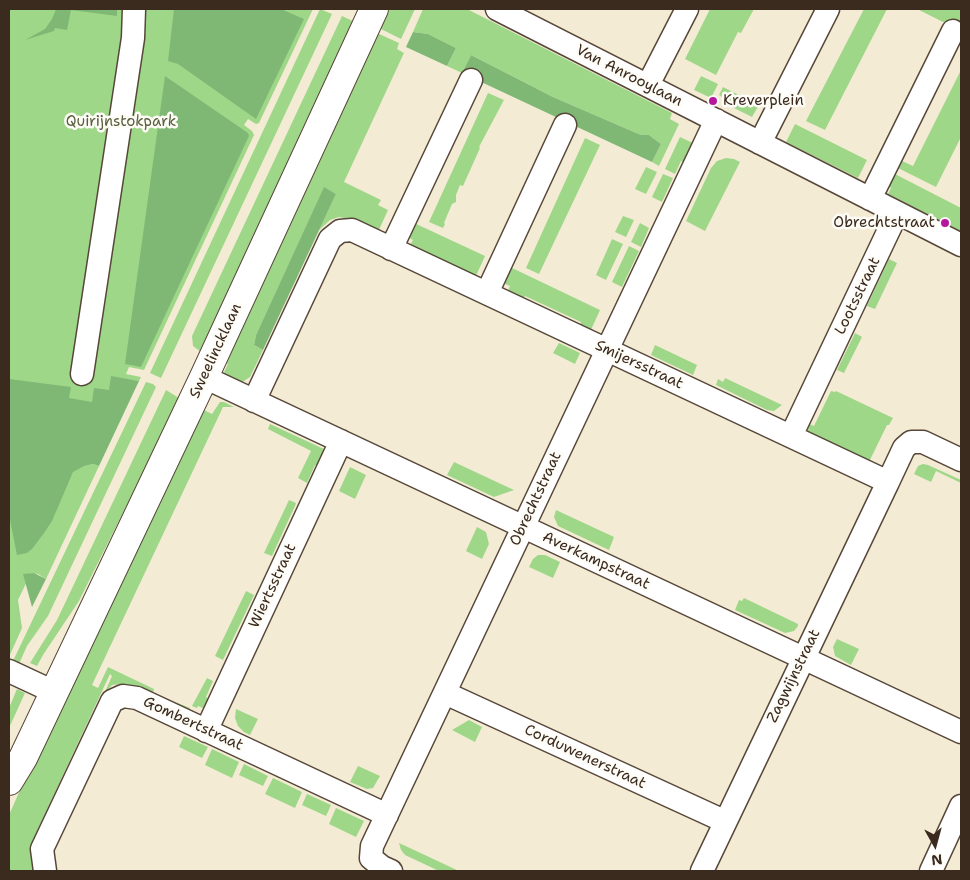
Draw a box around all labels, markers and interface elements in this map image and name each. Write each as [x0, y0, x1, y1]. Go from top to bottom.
street label: Van Anrooylaan [573, 41, 685, 111]
place label: Kreverplein [723, 92, 804, 110]
marker: Kreverplein [707, 95, 719, 107]
park label: Quirijnstokpark [66, 113, 176, 131]
place label: Obrechtstraat [833, 214, 935, 232]
marker: Obrechtstraat [939, 217, 951, 229]
street label: Lootsstraat [831, 254, 885, 338]
street label: Sweelincklaan [186, 301, 246, 401]
street label: Smijersstraat [592, 337, 686, 393]
street label: Obrechtstraat [506, 449, 566, 549]
street label: Averkampstraat [539, 528, 653, 594]
street label: Wiertsstraat [246, 541, 300, 631]
street label: Zagwijnstraat [764, 626, 824, 726]
street label: Gombertstraat [140, 693, 246, 755]
street label: Corduwenerstraat [521, 721, 649, 793]
north arrow [910, 820, 960, 870]
text: N [930, 850, 943, 869]

